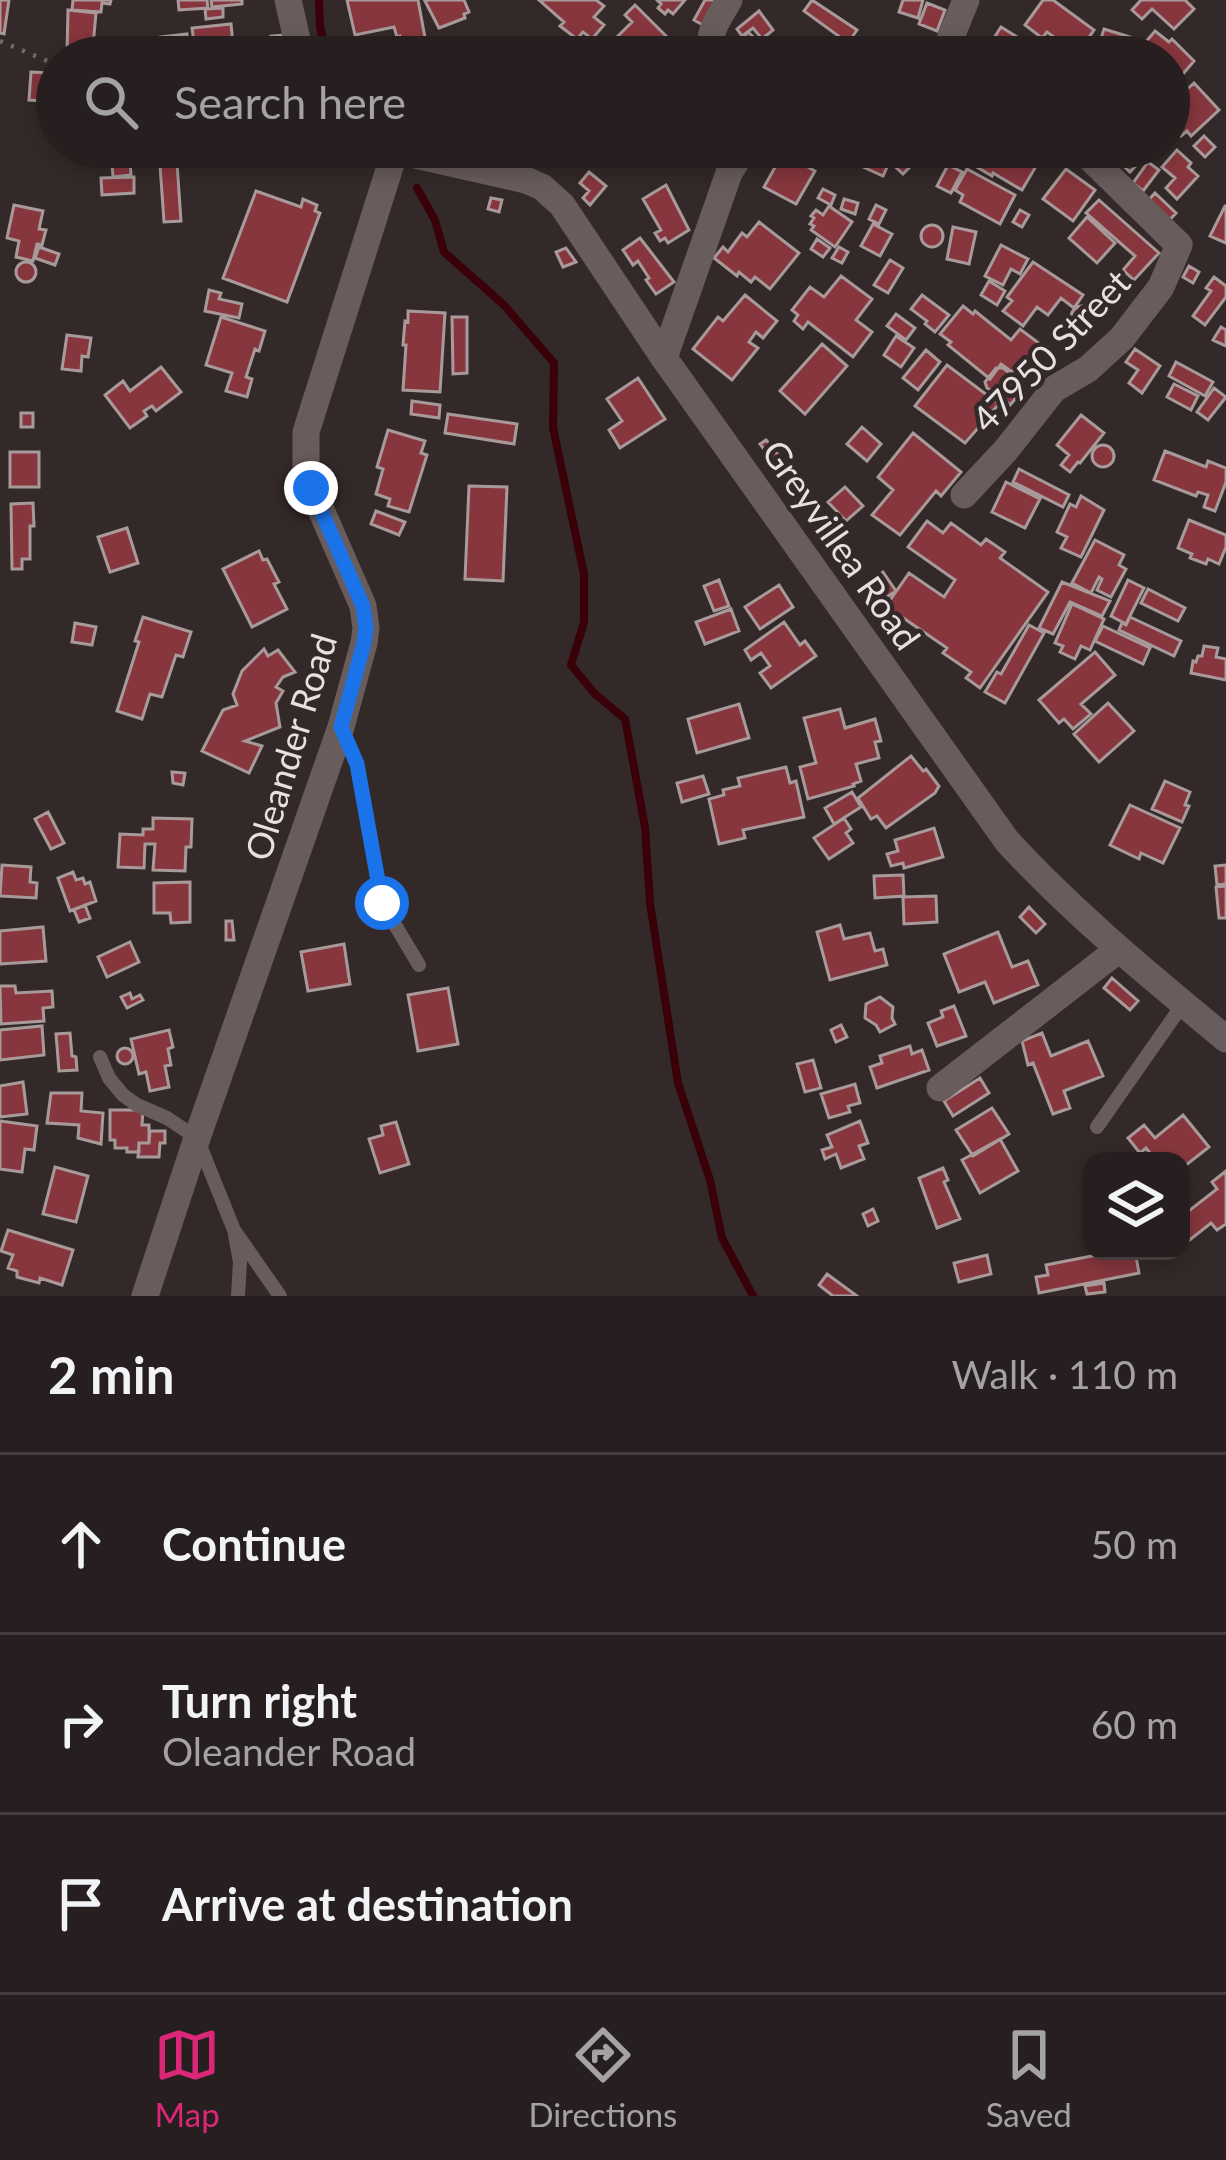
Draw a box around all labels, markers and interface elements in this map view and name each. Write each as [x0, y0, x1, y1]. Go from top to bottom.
search box [36, 36, 1190, 168]
icon: search [78, 69, 144, 135]
text: Search here [174, 75, 406, 129]
street label: 47950 Street [962, 260, 1139, 441]
street label: Greyvillea Road [753, 431, 930, 658]
route end [284, 461, 338, 515]
street label: Oleander Road [235, 628, 345, 865]
route start [355, 876, 409, 930]
map controls [1082, 1152, 1190, 1260]
button: layers [1082, 1152, 1190, 1260]
text: 2 min [48, 1344, 174, 1405]
text: Walk · 110 m [951, 1351, 1178, 1397]
icon: ahead [48, 1511, 114, 1577]
text: Continue [162, 1517, 346, 1571]
text: 50 m [1091, 1521, 1178, 1567]
text: Turn right [162, 1674, 357, 1728]
icon: right [48, 1691, 114, 1757]
text: 60 m [1091, 1701, 1178, 1747]
text: Oleander Road [162, 1728, 416, 1774]
icon: arrive [48, 1871, 114, 1937]
text: Arrive at destination [162, 1877, 573, 1931]
tab: Map [154, 2022, 220, 2134]
tab: Directions [528, 2022, 677, 2134]
tab: Saved [986, 2022, 1072, 2134]

